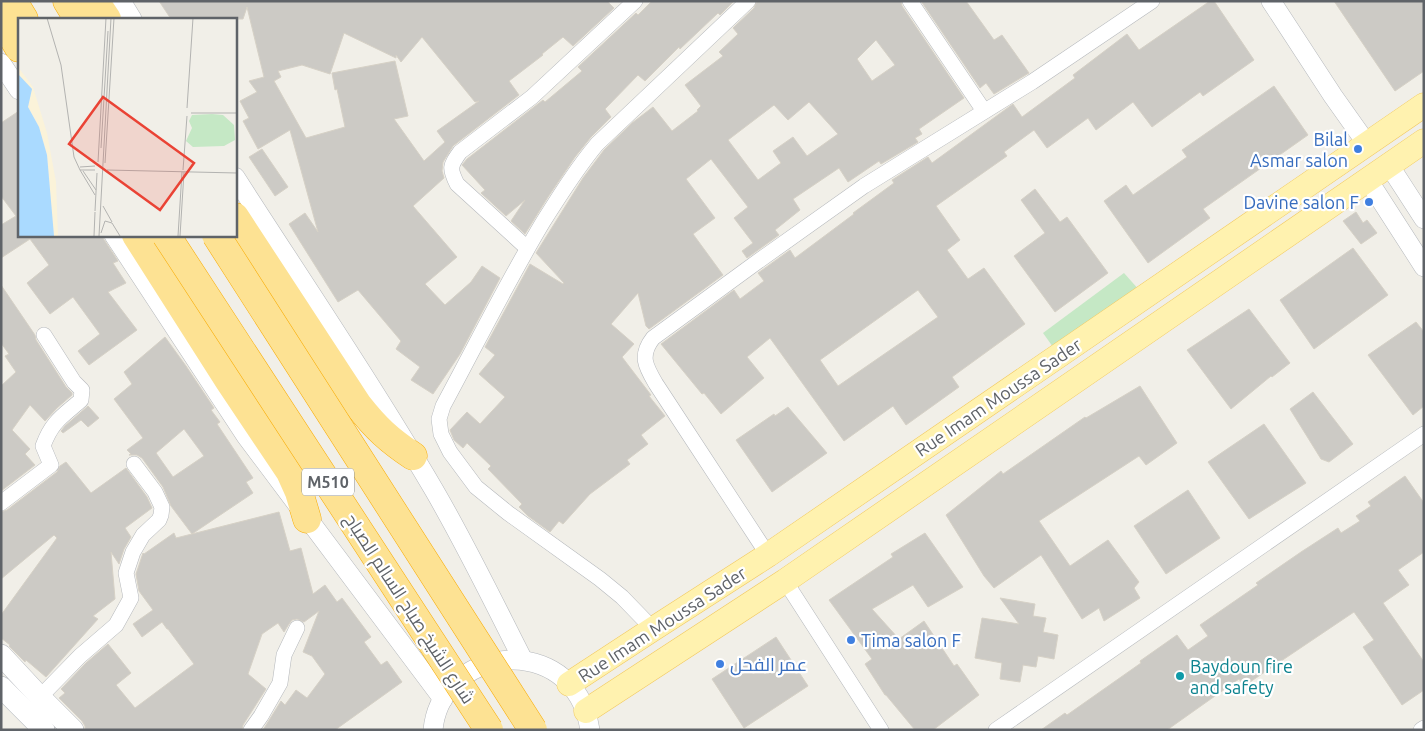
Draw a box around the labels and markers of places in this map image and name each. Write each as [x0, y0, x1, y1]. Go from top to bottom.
place label: Bilal Asmar salon [1250, 129, 1348, 170]
marker: Bilal Asmar salon [1352, 143, 1364, 155]
place label: Davine salon F [1243, 192, 1359, 212]
marker: Davine salon F [1363, 196, 1375, 208]
place label: Tima salon F [861, 630, 961, 650]
marker: Tima salon F [845, 634, 857, 646]
place label: عمر الفحل [730, 654, 807, 676]
place label: Baydoun fire and safety [1190, 656, 1293, 697]
marker: عمر الفحل [714, 658, 726, 670]
marker: Baydoun fire and safety [1174, 670, 1186, 682]

